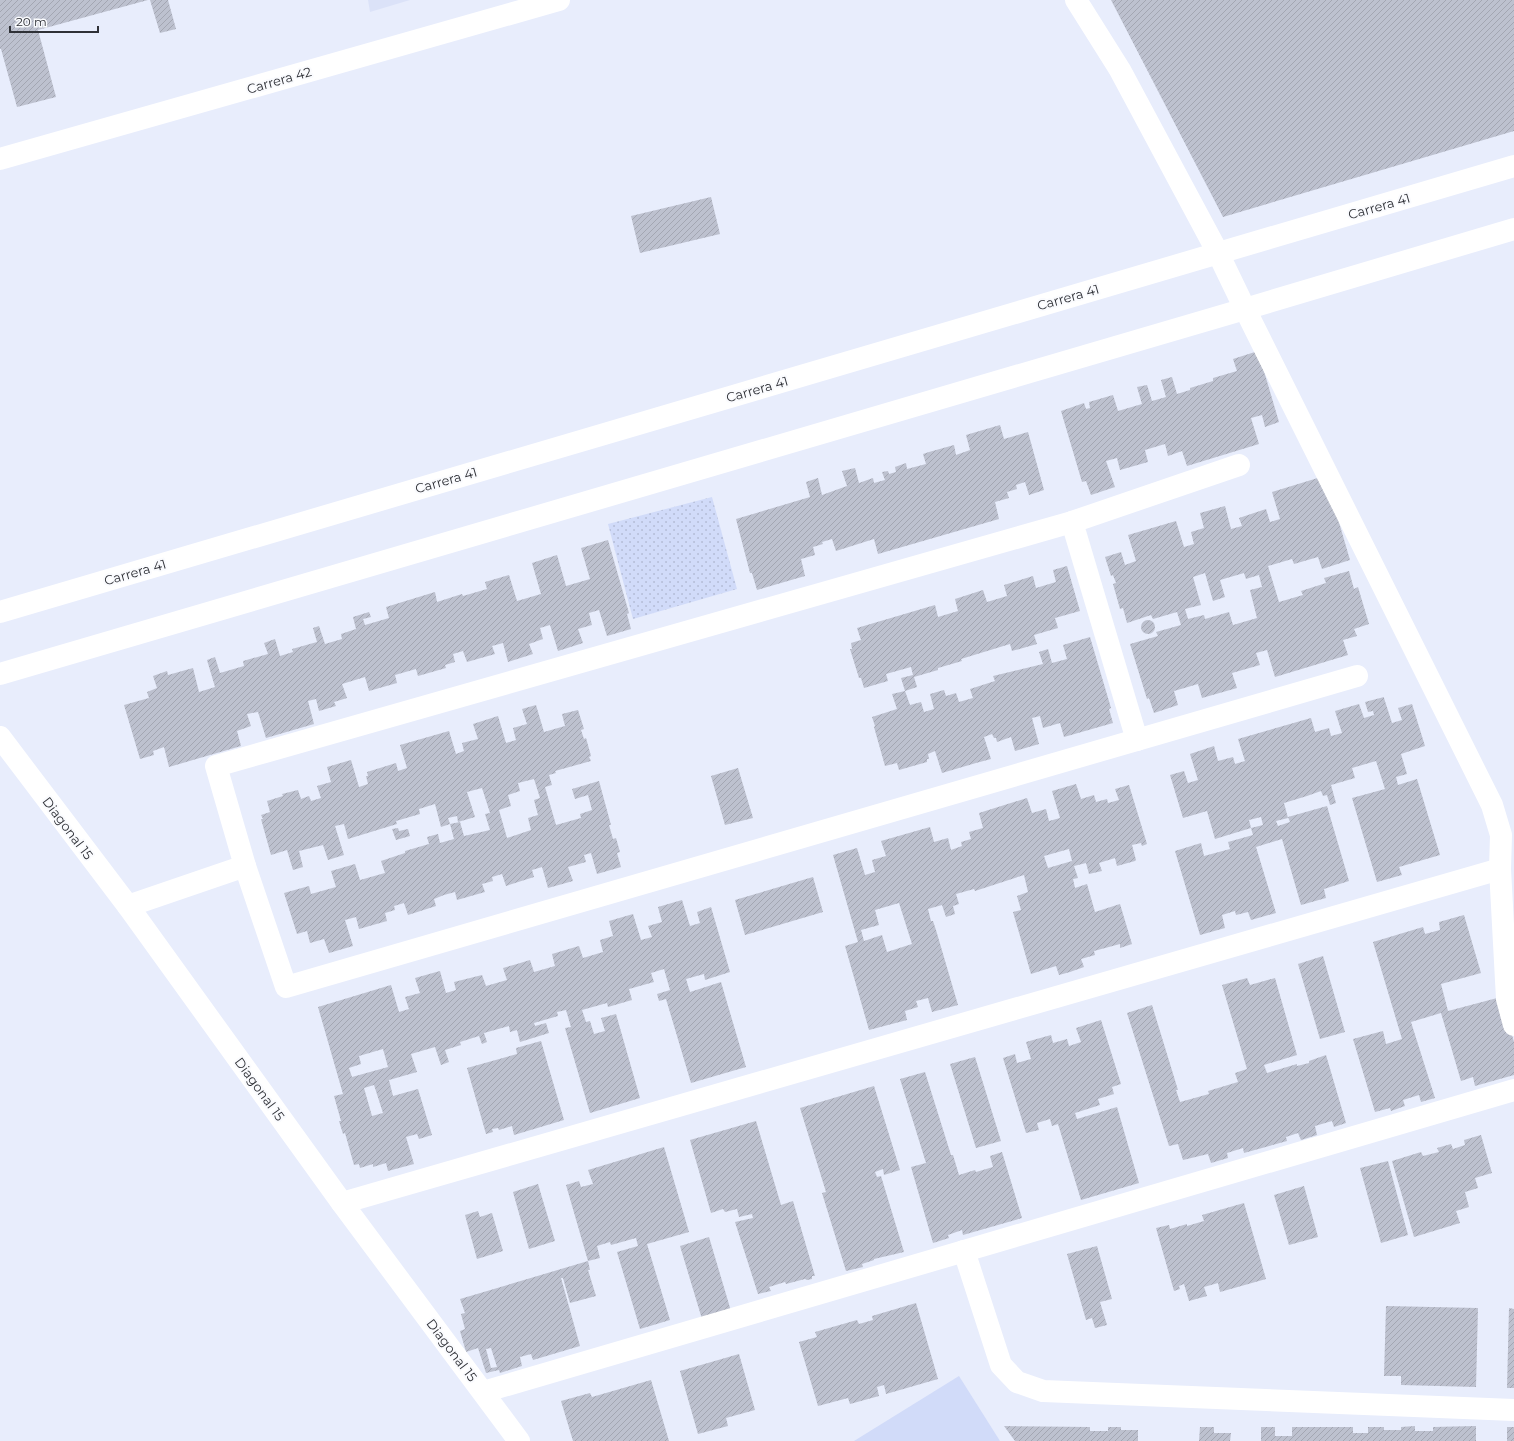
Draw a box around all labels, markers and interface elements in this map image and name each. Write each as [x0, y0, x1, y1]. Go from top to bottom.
scale bar [10, 8, 98, 34]
text: 20 m [16, 14, 47, 29]
street label: Carrera 42 [245, 63, 313, 97]
street label: Carrera 41 [1346, 190, 1412, 222]
street label: Carrera 41 [1035, 281, 1101, 313]
street label: Carrera 41 [724, 373, 790, 405]
street label: Carrera 41 [413, 464, 479, 496]
street label: Carrera 41 [102, 556, 168, 588]
street label: Diagonal 15 [39, 793, 97, 863]
street label: Diagonal 15 [232, 1054, 288, 1124]
street label: Diagonal 15 [423, 1315, 481, 1385]

